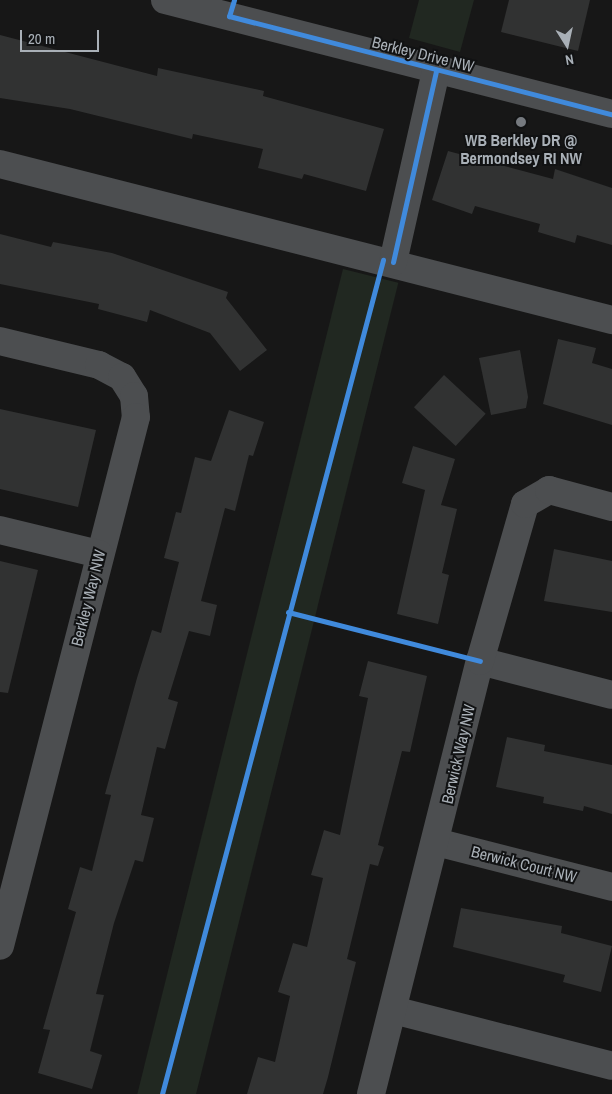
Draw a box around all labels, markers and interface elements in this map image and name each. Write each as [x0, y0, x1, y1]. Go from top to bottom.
scale bar [22, 20, 101, 52]
north arrow [542, 20, 592, 70]
text: 20 m [28, 28, 55, 49]
street label: Berkley Drive NW [370, 32, 476, 76]
text: N [564, 50, 575, 69]
marker: WB Berkley DR @ Bermondsey RI NW [515, 116, 527, 128]
place label: WB Berkley DR @ Bermondsey RI NW [460, 130, 582, 168]
street label: Berkley Way NW [67, 548, 109, 648]
street label: Berwick Way NW [437, 702, 479, 806]
street label: Berwick Court NW [469, 842, 579, 886]

